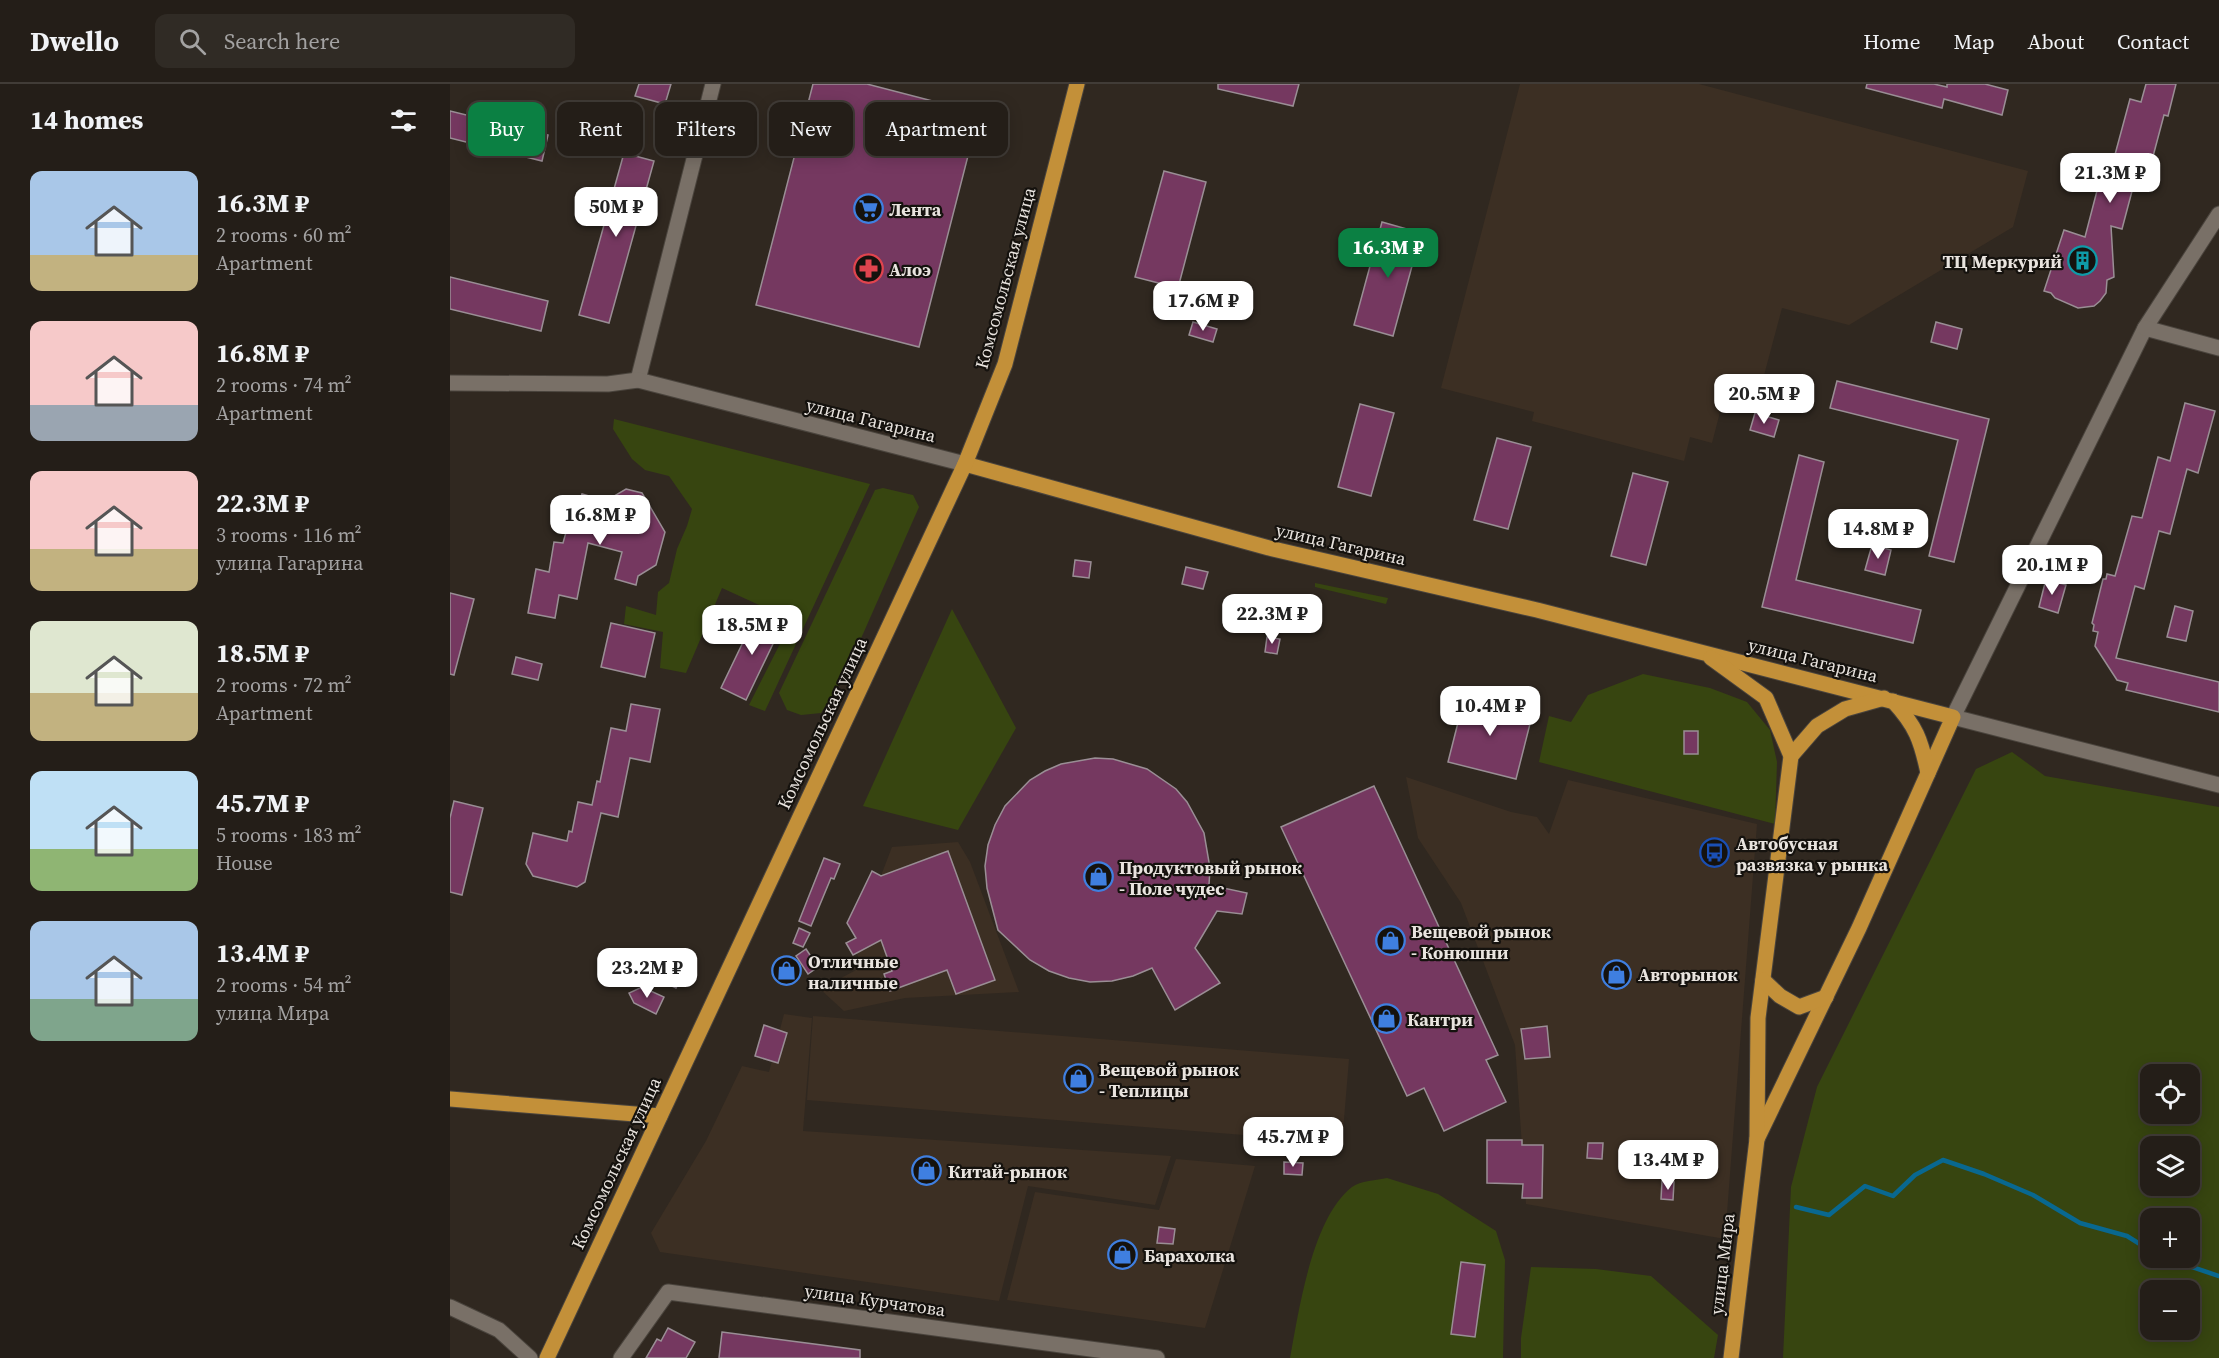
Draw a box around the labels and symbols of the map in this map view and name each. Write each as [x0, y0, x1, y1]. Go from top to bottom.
pin: 21.3M ₽ [2055, 153, 2165, 204]
street label: Комсомольская улица [969, 184, 1042, 372]
pin: 50M ₽ [574, 187, 658, 238]
supermarket icon: Лента [852, 193, 884, 225]
place label: Лента [889, 197, 942, 222]
pin: 16.3M ₽ [1333, 228, 1443, 279]
building icon: ТЦ Меркурий [2067, 245, 2099, 277]
place label: ТЦ Меркурий [1942, 249, 2062, 274]
pharmacy icon: Алоэ [852, 253, 884, 285]
place label: Алоэ [889, 257, 931, 282]
pin: 17.6M ₽ [1148, 281, 1258, 332]
pin: 20.5M ₽ [1709, 374, 1819, 425]
street label: улица Гагарина [804, 392, 939, 448]
pin: 16.8M ₽ [545, 495, 655, 546]
pin: 14.8M ₽ [1823, 509, 1933, 560]
street label: улица Гагарина [1273, 517, 1409, 571]
pin: 20.1M ₽ [1997, 545, 2107, 596]
pin: 22.3M ₽ [1217, 594, 1327, 645]
pin: 18.5M ₽ [697, 605, 807, 656]
street label: Комсомольская улица [771, 632, 873, 813]
street label: улица Гагарина [1746, 632, 1881, 688]
pin: 10.4M ₽ [1435, 686, 1545, 737]
place label: Автобусная развязка у рынка [1736, 831, 1889, 877]
bus stop icon: Автобусная развязка у рынка [1699, 837, 1731, 869]
place label: Продуктовый рынок - Поле чудес [1119, 855, 1303, 901]
shop icon: Продуктовый рынок - Поле чудес [1082, 861, 1114, 893]
place label: Вещевой рынок - Конюшни [1411, 919, 1552, 965]
shop icon: Вещевой рынок - Конюшни [1374, 925, 1406, 957]
pin: 23.2M ₽ [592, 948, 702, 999]
place label: Отличные наличные [808, 949, 898, 995]
shop icon: Отличные наличные [771, 955, 803, 987]
shop icon: Авторынок [1601, 958, 1633, 990]
place label: Авторынок [1638, 962, 1738, 987]
shop icon: Кантри [1370, 1003, 1402, 1035]
place label: Кантри [1407, 1007, 1473, 1032]
place label: Вещевой рынок - Теплицы [1099, 1057, 1240, 1103]
shop icon: Вещевой рынок - Теплицы [1062, 1063, 1094, 1095]
street label: Комсомольская улица [565, 1072, 667, 1253]
pin: 45.7M ₽ [1238, 1117, 1348, 1168]
pin: 13.4M ₽ [1613, 1140, 1723, 1191]
shop icon: Китай-рынок [911, 1155, 943, 1187]
place label: Китай-рынок [948, 1159, 1068, 1184]
street label: улица Мира [1703, 1211, 1741, 1316]
shop icon: Барахолка [1107, 1239, 1139, 1271]
place label: Барахолка [1144, 1243, 1236, 1268]
street label: улица Курчатова [803, 1278, 948, 1322]

